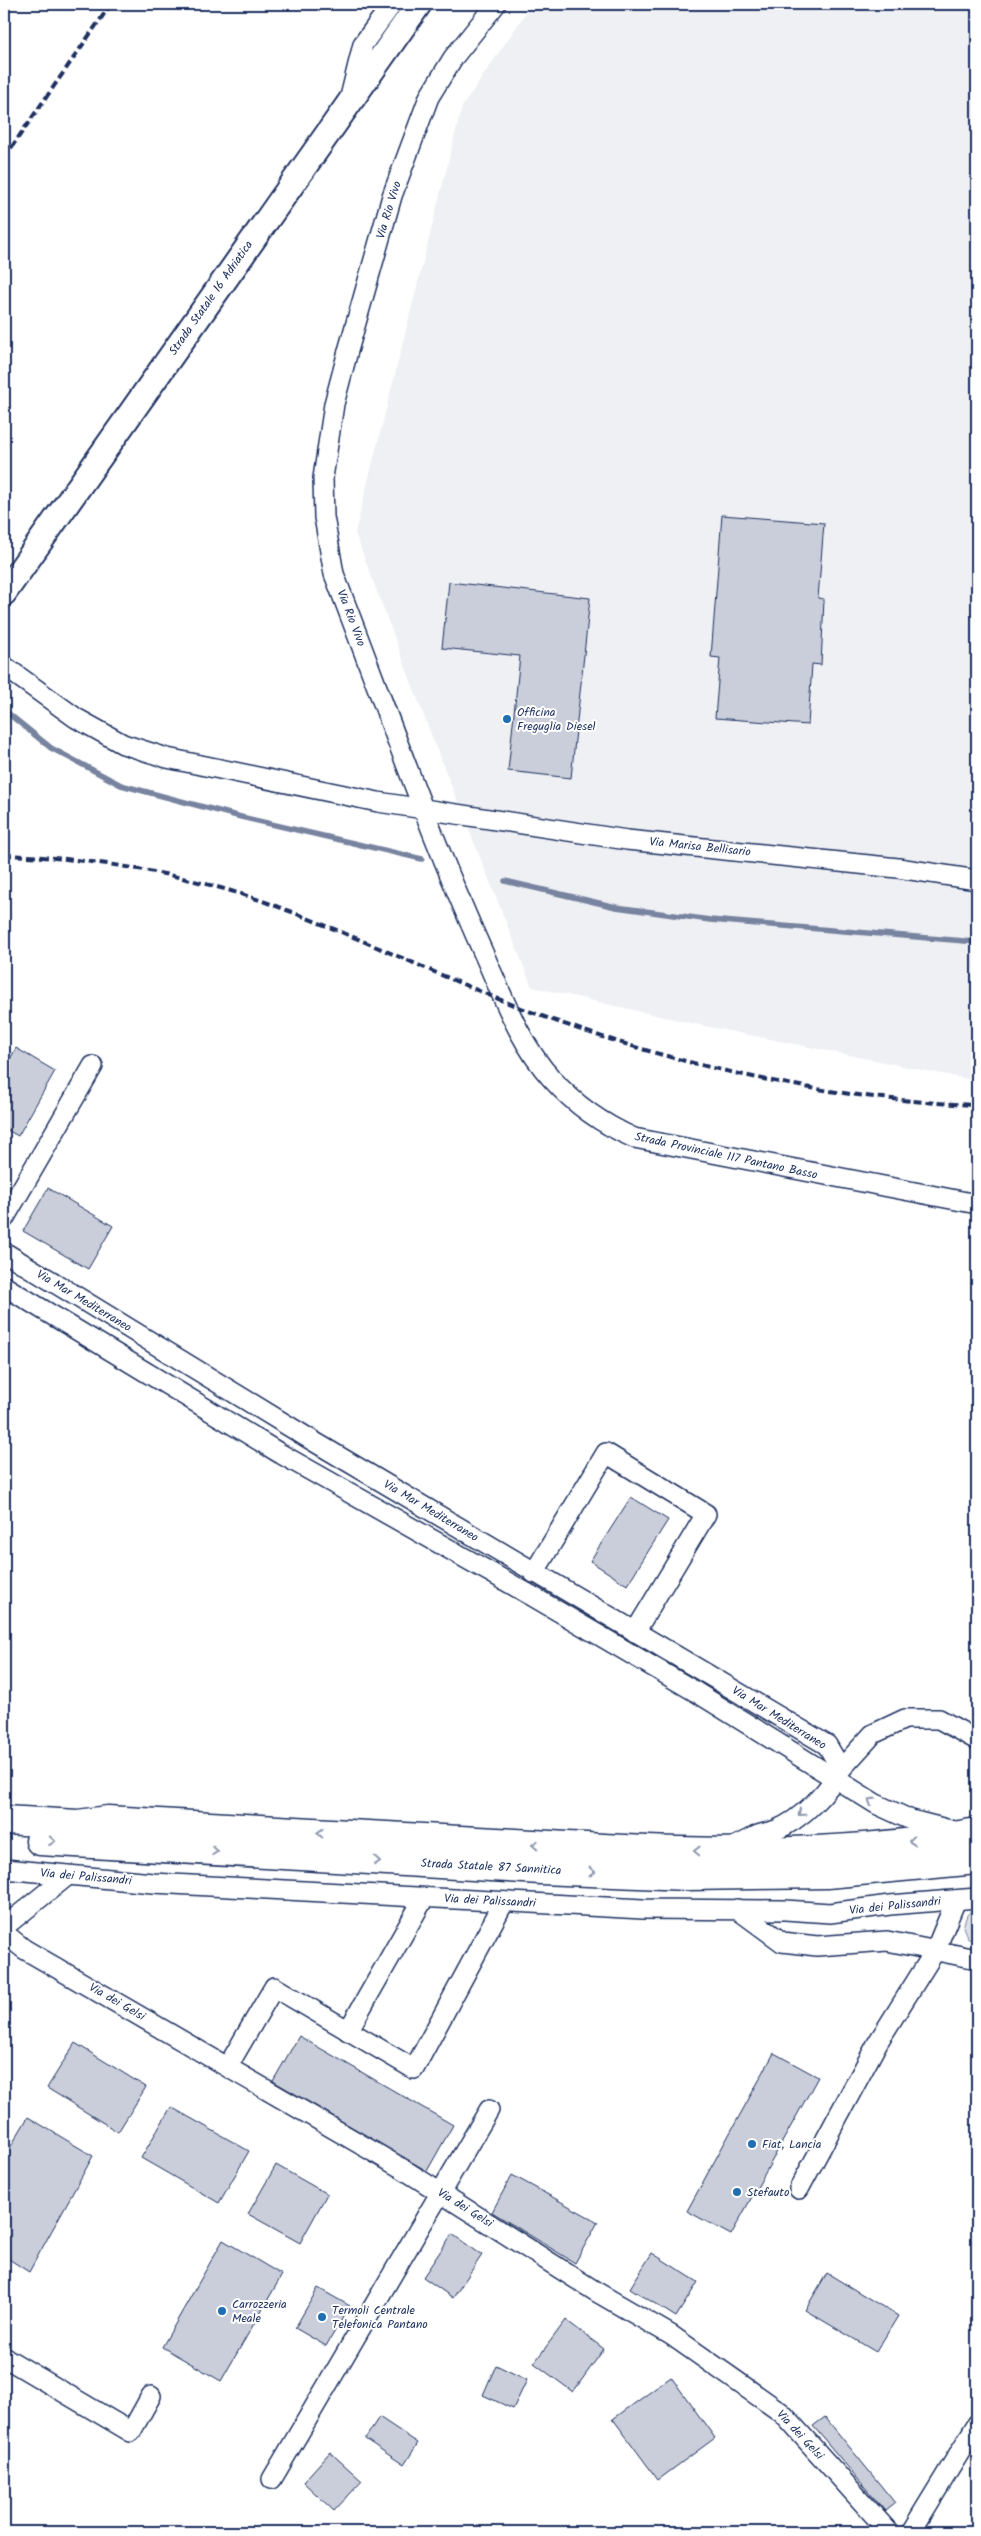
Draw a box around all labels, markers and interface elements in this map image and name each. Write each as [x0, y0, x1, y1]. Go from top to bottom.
street label: Via Rio Vivo [371, 179, 407, 241]
street label: Strada Statale 16 Adriatica [164, 236, 258, 359]
street label: Via Rio Vivo [331, 587, 371, 649]
place label: Officina Freguglia Diesel [517, 703, 596, 736]
marker: Officina Freguglia Diesel [501, 713, 513, 725]
street label: Via Marisa Bellisario [648, 832, 752, 862]
street label: Strada Provinciale 117 Pantano Basso [633, 1127, 819, 1185]
street label: Via Mar Mediterraneo [33, 1265, 135, 1337]
street label: Via Mar Mediterraneo [380, 1475, 482, 1547]
street label: Via Mar Mediterraneo [728, 1681, 830, 1755]
one-way arrow [868, 1797, 877, 1807]
one-way arrow [798, 1808, 807, 1816]
one-way arrow [316, 1827, 324, 1838]
one-way arrow [907, 1835, 915, 1846]
one-way arrow [49, 1836, 57, 1847]
one-way arrow [531, 1839, 539, 1850]
one-way arrow [211, 1846, 219, 1857]
one-way arrow [693, 1846, 700, 1856]
street label: Strada Statale 87 Sannitica [420, 1854, 562, 1880]
one-way arrow [373, 1855, 381, 1866]
street label: Via dei Palissandri [39, 1864, 134, 1891]
one-way arrow [588, 1867, 596, 1878]
street label: Via dei Palissandri [444, 1889, 537, 1913]
street label: Via dei Palissandri [848, 1892, 943, 1920]
street label: Via dei Gelsi [85, 1978, 150, 2026]
place label: Fiat, Lancia [762, 2135, 822, 2154]
marker: Fiat, Lancia [746, 2138, 758, 2150]
street label: Via dei Gelsi [434, 2183, 497, 2233]
place label: Stefauto [747, 2183, 789, 2202]
marker: Stefauto [731, 2186, 743, 2198]
place label: Carrozzeria Meale [232, 2295, 287, 2328]
place label: Termoli Centrale Telefonica Pantano [332, 2301, 428, 2334]
marker: Carrozzeria Meale [216, 2305, 228, 2317]
marker: Termoli Centrale Telefonica Pantano [316, 2311, 328, 2323]
street label: Via dei Gelsi [772, 2406, 829, 2465]

